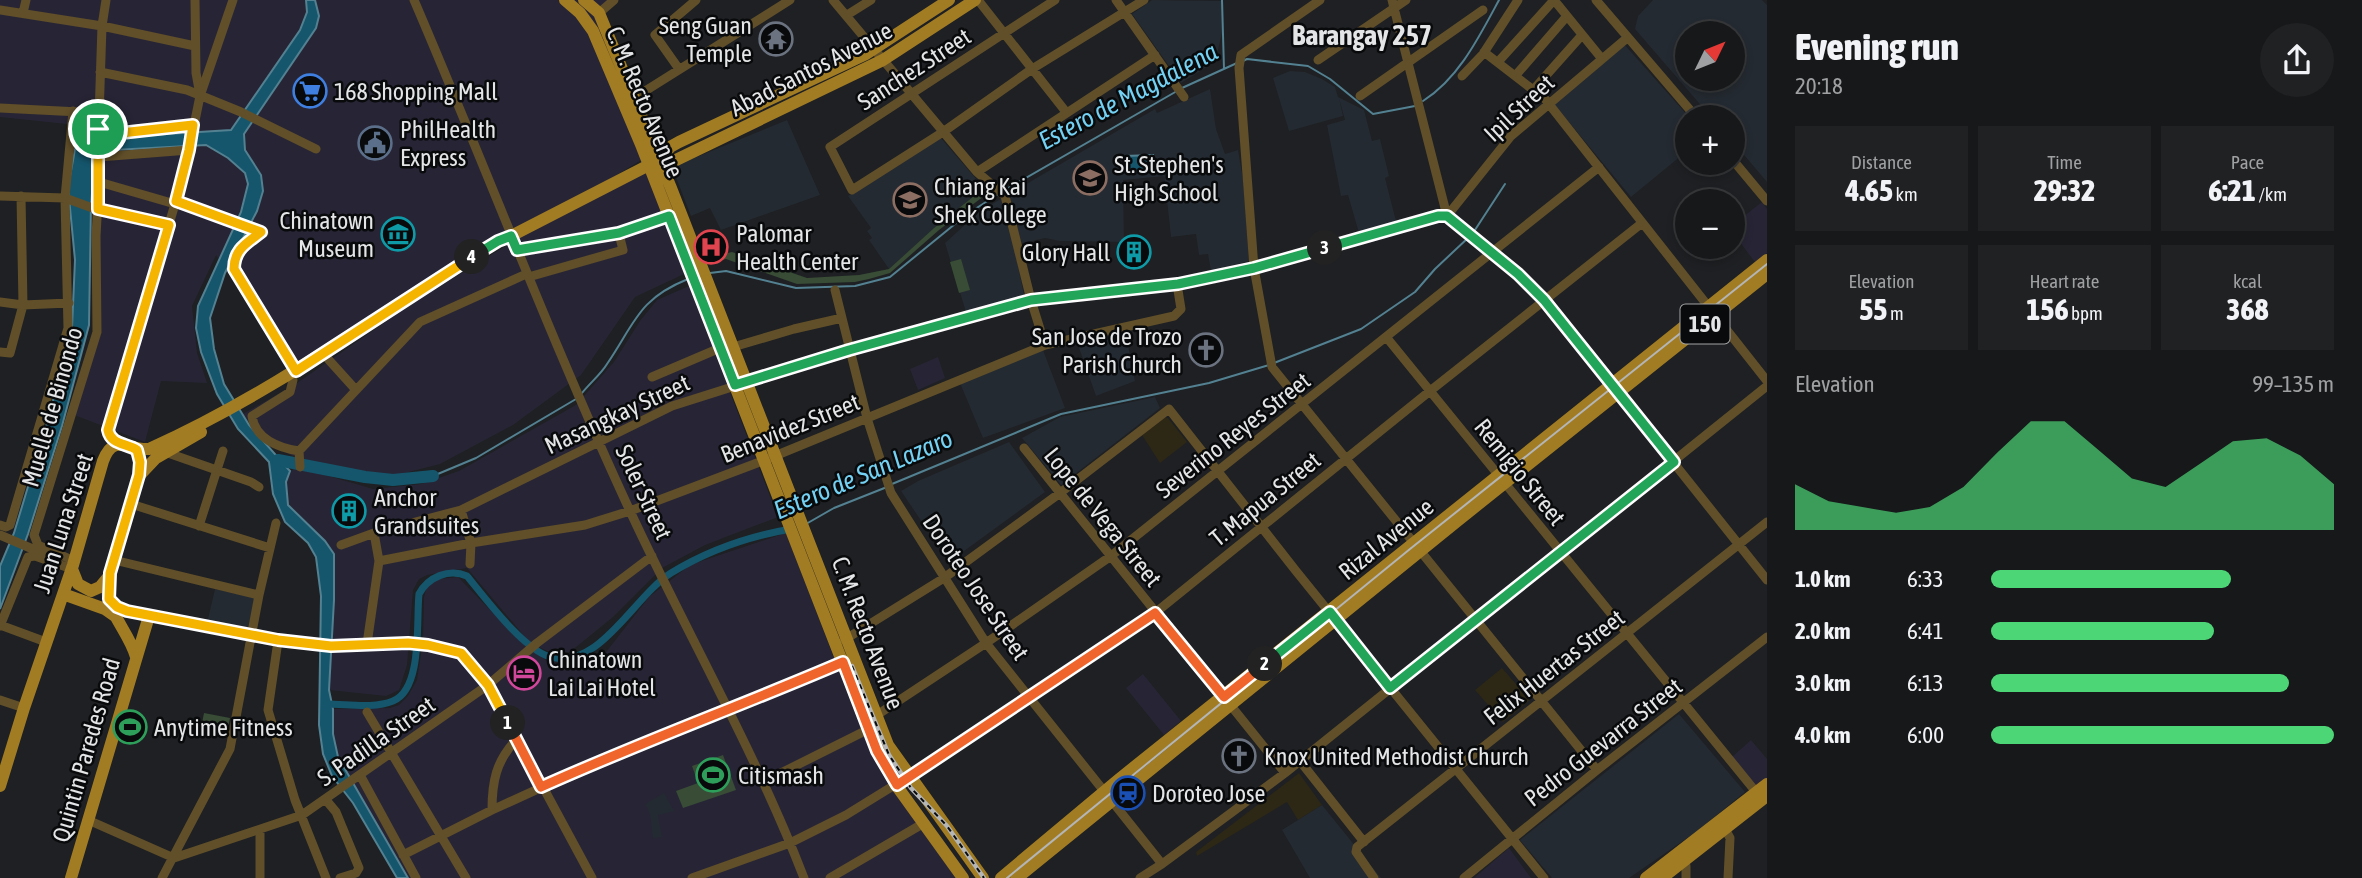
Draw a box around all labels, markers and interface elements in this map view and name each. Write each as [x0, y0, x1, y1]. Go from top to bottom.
place label: Seng Guan Temple [659, 12, 752, 67]
street label: Abad Santos Avenue [726, 17, 896, 121]
district label: Barangay 257 [1292, 19, 1432, 51]
temple icon: Seng Guan Temple [757, 20, 795, 58]
north arrow [1675, 21, 1745, 91]
map controls [1675, 21, 1745, 259]
street label: C. M. Recto Avenue [601, 22, 689, 182]
street label: Sanchez Street [853, 23, 975, 115]
button: share [2260, 23, 2334, 97]
text: Evening run [1795, 25, 1959, 68]
water label: Estero de Magdalena [1033, 36, 1223, 156]
street label: Ipil Street [1479, 69, 1559, 147]
supermarket icon: 168 Shopping Mall [291, 72, 329, 110]
text: 20:18 [1795, 73, 1843, 99]
place label: 168 Shopping Mall [334, 78, 498, 105]
pin [68, 99, 128, 159]
button: + [1675, 105, 1745, 175]
icon: arrive [79, 110, 117, 148]
place label: PhilHealth Express [400, 116, 496, 171]
public building icon: PhilHealth Express [356, 124, 394, 162]
place label: St. Stephen's High School [1114, 151, 1224, 206]
text: Distance [1851, 151, 1912, 173]
text: Time [2047, 151, 2082, 173]
text: Pace [2231, 151, 2264, 173]
school or university icon: St. Stephen's High School [1071, 159, 1109, 197]
place label: Chiang Kai Shek College [934, 173, 1047, 228]
text: 4.65 [1845, 173, 1893, 207]
text: 29:32 [2034, 173, 2095, 207]
text: 6:21 [2208, 173, 2256, 207]
school or university icon: Chiang Kai Shek College [891, 181, 929, 219]
text: km [1893, 183, 1918, 205]
text: /km [2256, 183, 2287, 205]
button: − [1675, 189, 1745, 259]
place label: Chinatown Museum [280, 207, 374, 262]
museum icon: Chinatown Museum [379, 215, 417, 253]
place label: Palomar Health Center [736, 220, 859, 275]
hospital icon: Palomar Health Center [692, 228, 730, 266]
pin: 3 [1308, 230, 1342, 266]
building icon: Glory Hall [1115, 233, 1153, 271]
text: 3 [1320, 236, 1329, 258]
place label: Glory Hall [1022, 239, 1111, 266]
pin: 4 [454, 240, 490, 274]
text: 4 [467, 245, 476, 267]
text: Elevation [1849, 270, 1914, 292]
text: Heart rate [2030, 270, 2099, 292]
text: kcal [2233, 270, 2262, 292]
text: 55 [1859, 292, 1887, 326]
text: 156 [2026, 292, 2069, 326]
text: 368 [2226, 292, 2269, 326]
text: m [1887, 302, 1904, 324]
text: bpm [2069, 302, 2103, 324]
road number: 150 [1680, 304, 1730, 344]
place label: San Jose de Trozo Parish Church [1032, 323, 1182, 378]
street label: Muelle de Binondo [16, 324, 88, 490]
church icon: San Jose de Trozo Parish Church [1187, 331, 1225, 369]
street label: Severino Reyes Street [1151, 367, 1315, 503]
street label: Masangkay Street [540, 369, 694, 459]
text: Elevation [1795, 371, 1875, 397]
text: 99–135 m [2252, 371, 2334, 397]
street label: Benavidez Street [717, 388, 863, 468]
street label: Remigio Street [1469, 413, 1571, 531]
water label: Estero de San Lazaro [769, 423, 957, 525]
street label: Soler Street [610, 440, 678, 544]
street label: Lope de Vega Street [1039, 442, 1167, 592]
street label: T. Mapua Street [1204, 446, 1326, 552]
street label: Juan Luna Street [28, 450, 98, 596]
place label: Anchor Grandsuites [374, 484, 479, 539]
building icon: Anchor Grandsuites [330, 492, 368, 530]
street label: Rizal Avenue [1333, 493, 1439, 585]
street label: Doroteo Jose Street [917, 509, 1035, 665]
street label: C. M. Recto Avenue [826, 553, 910, 713]
text: 1.0 km [1795, 566, 1851, 592]
text: 6:33 [1907, 566, 1944, 592]
street label: Felix Huertas Street [1478, 604, 1630, 730]
text: 2.0 km [1795, 618, 1851, 644]
text: 6:41 [1907, 618, 1944, 644]
place label: Chinatown Lai Lai Hotel [548, 646, 656, 701]
pin: 2 [1248, 646, 1282, 682]
text: 2 [1260, 652, 1269, 674]
hotel icon: Chinatown Lai Lai Hotel [505, 654, 543, 692]
street label: Quintin Paredes Road [47, 655, 125, 845]
text: 3.0 km [1795, 670, 1851, 696]
text: 6:13 [1907, 670, 1944, 696]
street label: Pedro Guevarra Street [1519, 672, 1687, 812]
street label: S. Padilla Street [312, 691, 440, 791]
pin: 1 [490, 706, 526, 740]
sports icon: Anytime Fitness [111, 708, 149, 746]
text: 1 [503, 711, 512, 733]
place label: Anytime Fitness [154, 714, 293, 741]
text: 4.0 km [1795, 722, 1851, 748]
text: 6:00 [1907, 722, 1944, 748]
church icon: Knox United Methodist Church [1220, 737, 1258, 775]
place label: Knox United Methodist Church [1264, 743, 1529, 770]
sports icon: Citismash [694, 756, 732, 794]
place label: Citismash [738, 762, 824, 789]
station icon: Doroteo Jose [1109, 774, 1147, 812]
place label: Doroteo Jose [1152, 780, 1265, 807]

